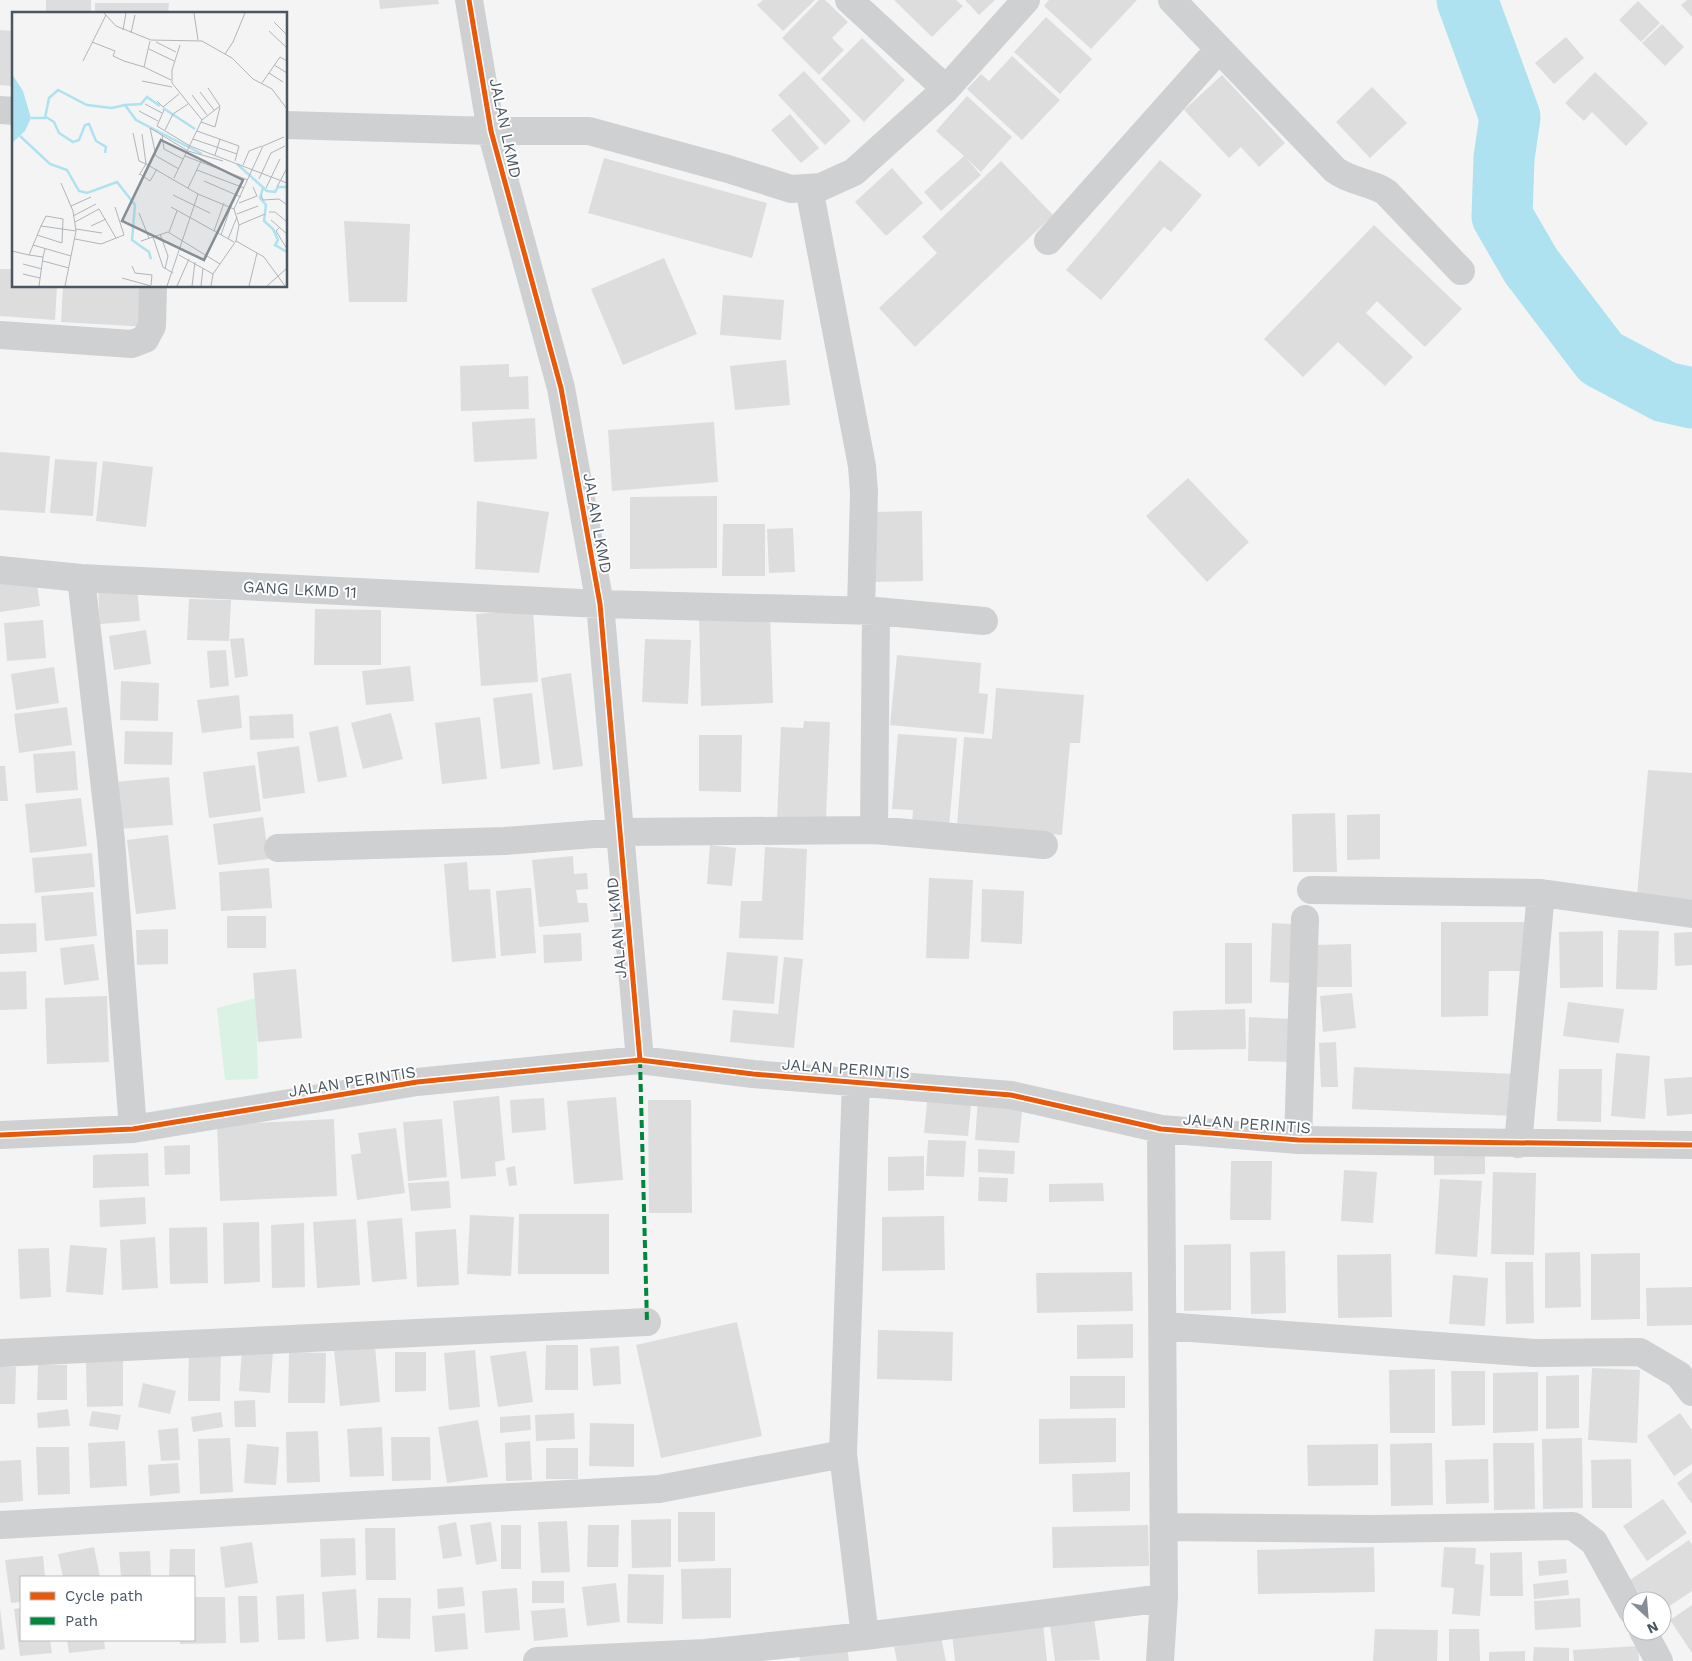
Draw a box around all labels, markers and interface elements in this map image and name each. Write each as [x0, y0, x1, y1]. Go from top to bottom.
inset map [12, 12, 288, 288]
street label: JALAN LKMD [486, 76, 525, 180]
street label: JALAN LKMD [579, 471, 616, 575]
street label: GANG LKMD 11 [243, 577, 357, 602]
street label: JALAN LKMD [603, 876, 630, 980]
street label: JALAN PERINTIS [781, 1055, 911, 1082]
street label: JALAN PERINTIS [287, 1062, 417, 1101]
street label: JALAN PERINTIS [1182, 1110, 1312, 1137]
legend [20, 1576, 195, 1641]
text: Cycle path [65, 1587, 143, 1605]
north arrow [1622, 1591, 1672, 1641]
text: Path [65, 1612, 98, 1630]
text: N [1645, 1618, 1661, 1637]

